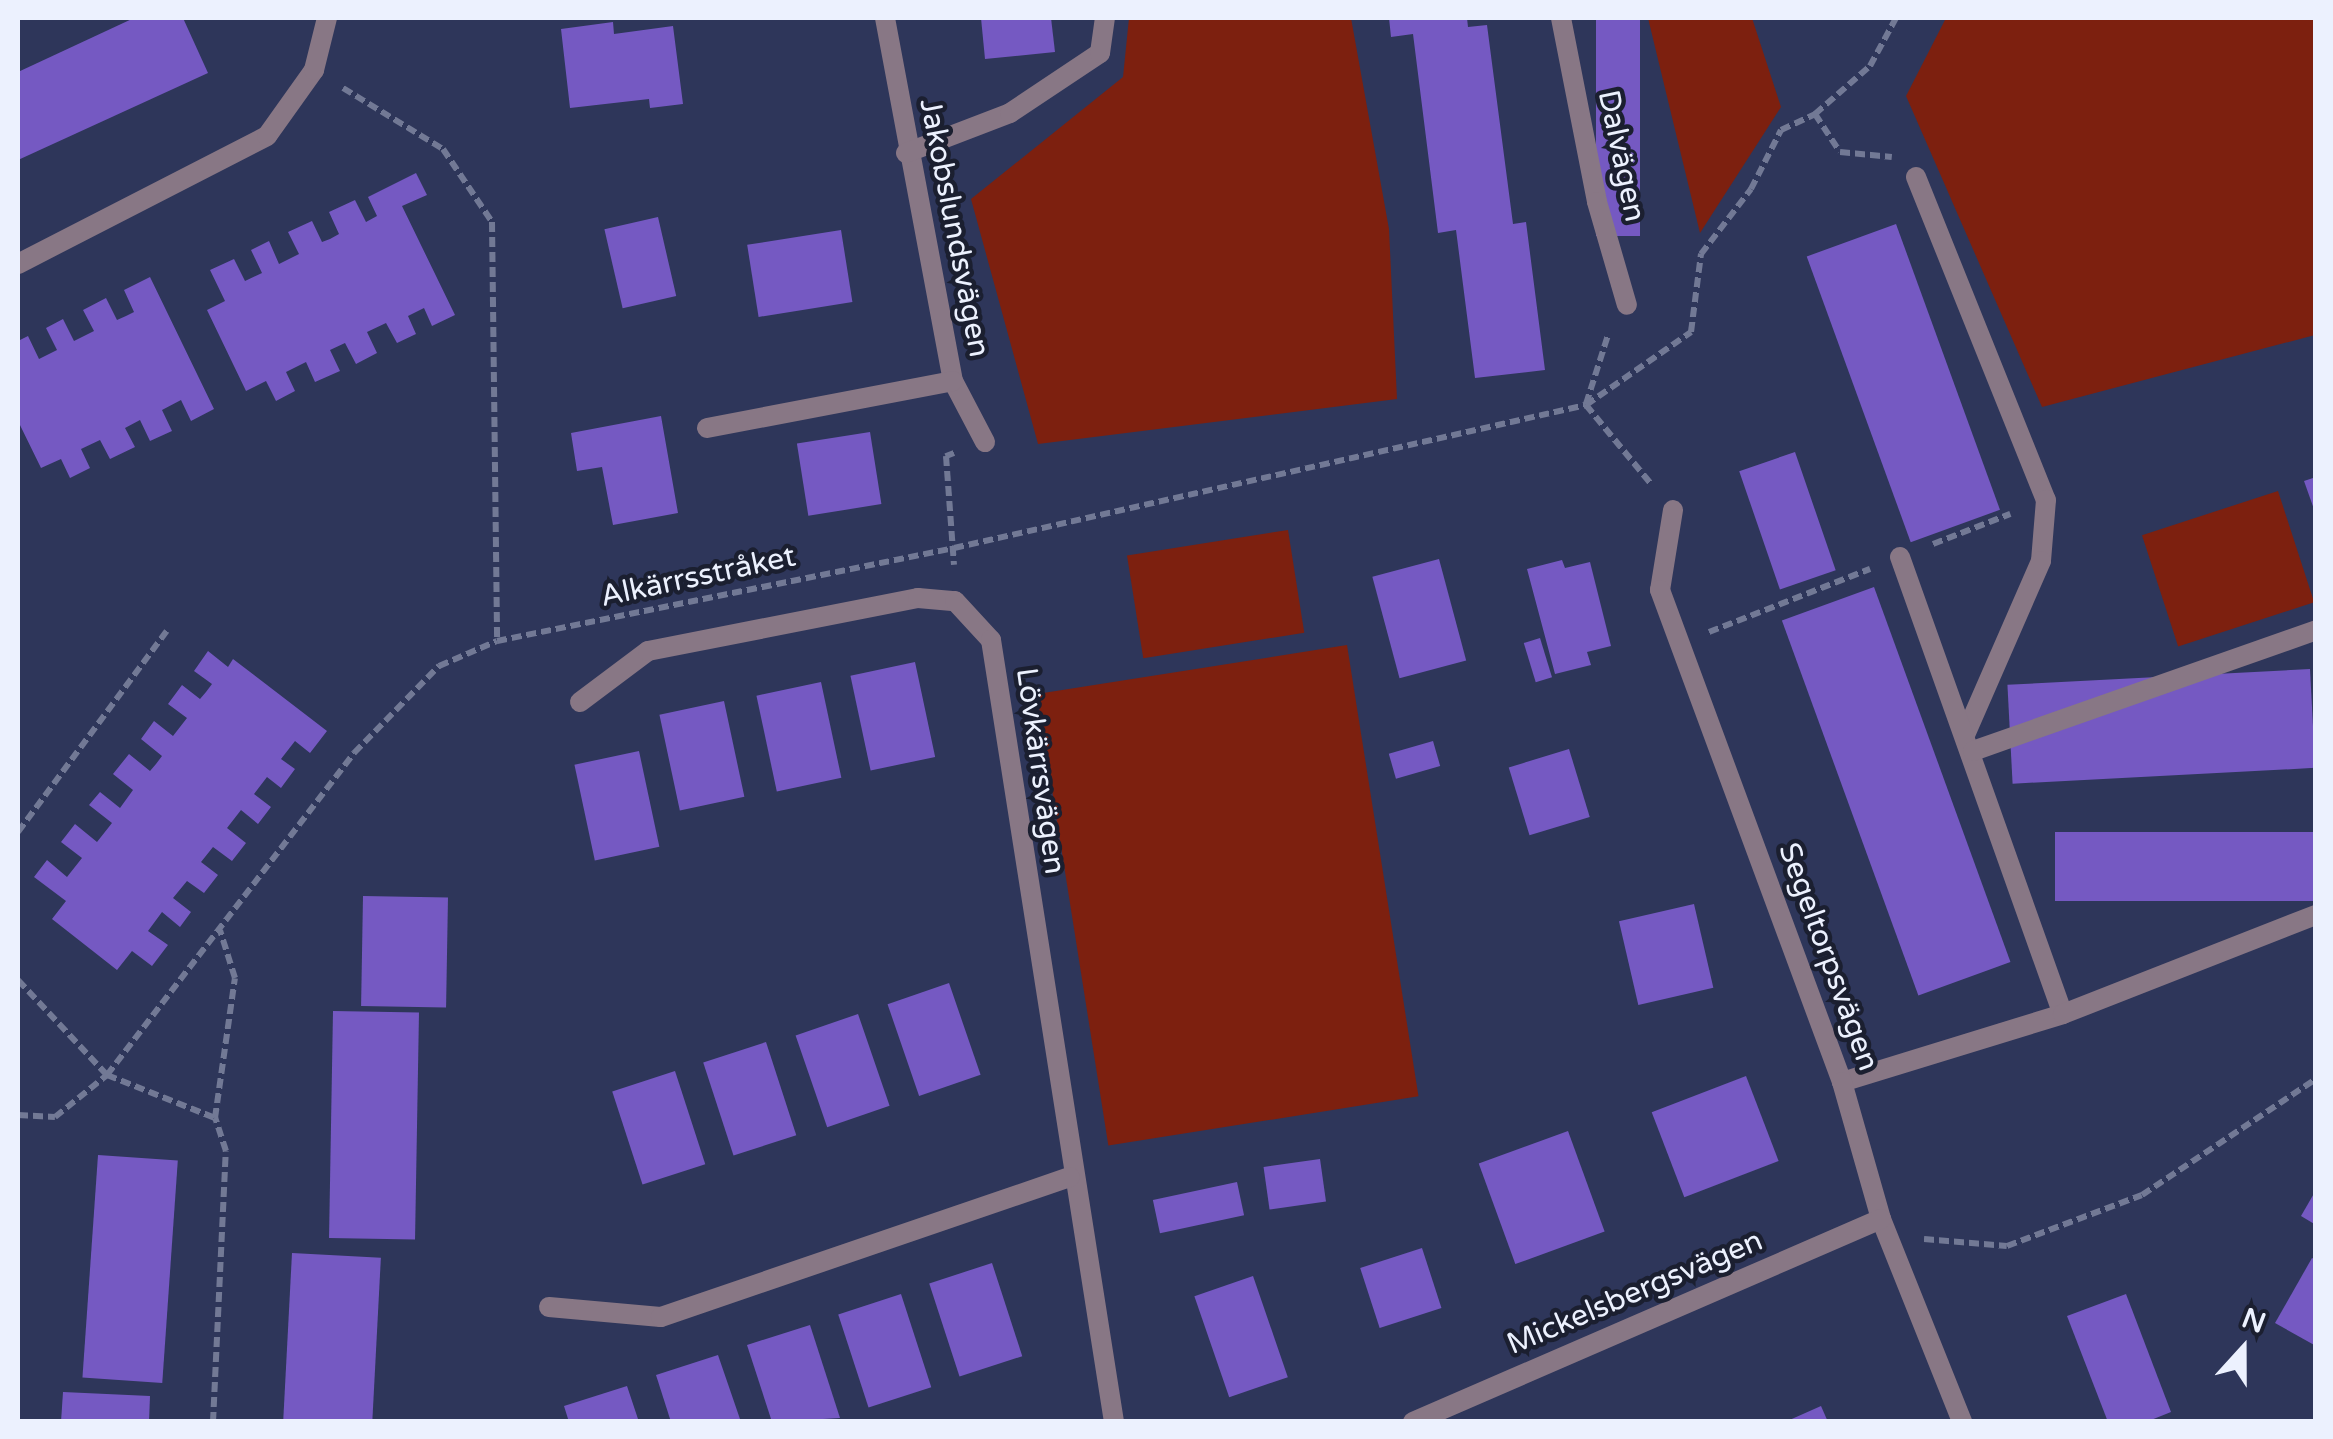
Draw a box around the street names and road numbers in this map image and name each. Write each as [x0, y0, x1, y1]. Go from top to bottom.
street label: Dalvägen [1590, 87, 1652, 225]
street label: Jakobslundsvägen [911, 96, 997, 360]
street label: Alkärrsstråket [597, 539, 799, 615]
street label: Lövkärrsvägen [1008, 665, 1072, 877]
street label: Segeltorpsvägen [1770, 838, 1886, 1076]
street label: Mickelsbergsvägen [1502, 1223, 1768, 1363]

